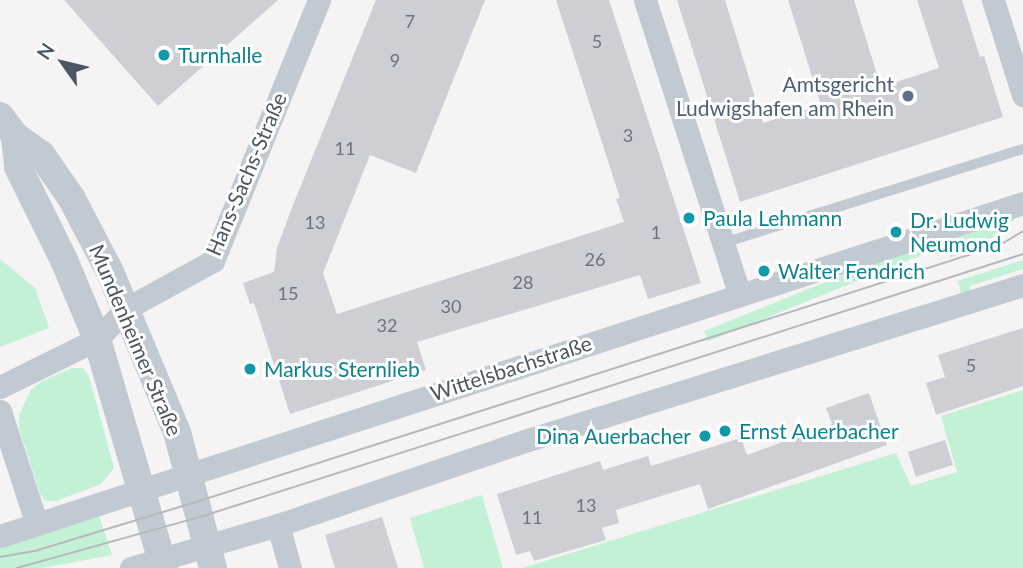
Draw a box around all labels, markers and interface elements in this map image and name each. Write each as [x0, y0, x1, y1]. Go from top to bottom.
house number: 7 [405, 10, 415, 32]
north arrow [28, 28, 98, 98]
house number: 5 [592, 30, 602, 52]
text: N [32, 38, 59, 63]
place label: Turnhalle [178, 42, 262, 68]
marker: Turnhalle [156, 47, 172, 63]
house number: 9 [390, 49, 400, 71]
place label: Amtsgericht Ludwigshafen am Rhein [676, 71, 894, 121]
marker: Amtsgericht Ludwigshafen am Rhein [900, 88, 916, 104]
street label: Hans-Sachs-Straße [200, 89, 292, 259]
house number: 3 [623, 124, 633, 146]
house number: 11 [335, 137, 355, 159]
place label: Paula Lehmann [703, 205, 842, 231]
place label: Dr. Ludwig Neumond [910, 207, 1009, 257]
marker: Paula Lehmann [681, 210, 697, 226]
house number: 13 [305, 211, 325, 233]
house number: 1 [651, 221, 661, 243]
marker: Dr. Ludwig Neumond [888, 224, 904, 240]
street label: Mundenheimer Straße [84, 240, 188, 440]
house number: 26 [585, 248, 605, 270]
place label: Walter Fendrich [778, 258, 925, 284]
marker: Walter Fendrich [756, 263, 772, 279]
house number: 28 [513, 271, 533, 293]
house number: 15 [278, 282, 298, 304]
house number: 30 [441, 295, 461, 317]
house number: 32 [377, 314, 397, 336]
street label: Wittelsbachstraße [427, 330, 595, 406]
house number: 5 [966, 354, 976, 376]
place label: Markus Sternlieb [264, 356, 420, 382]
marker: Markus Sternlieb [242, 361, 258, 377]
place label: Ernst Auerbacher [739, 418, 899, 444]
place label: Dina Auerbacher [536, 423, 691, 449]
marker: Ernst Auerbacher [717, 423, 733, 439]
marker: Dina Auerbacher [697, 428, 713, 444]
house number: 13 [576, 494, 596, 516]
house number: 11 [522, 506, 542, 528]

